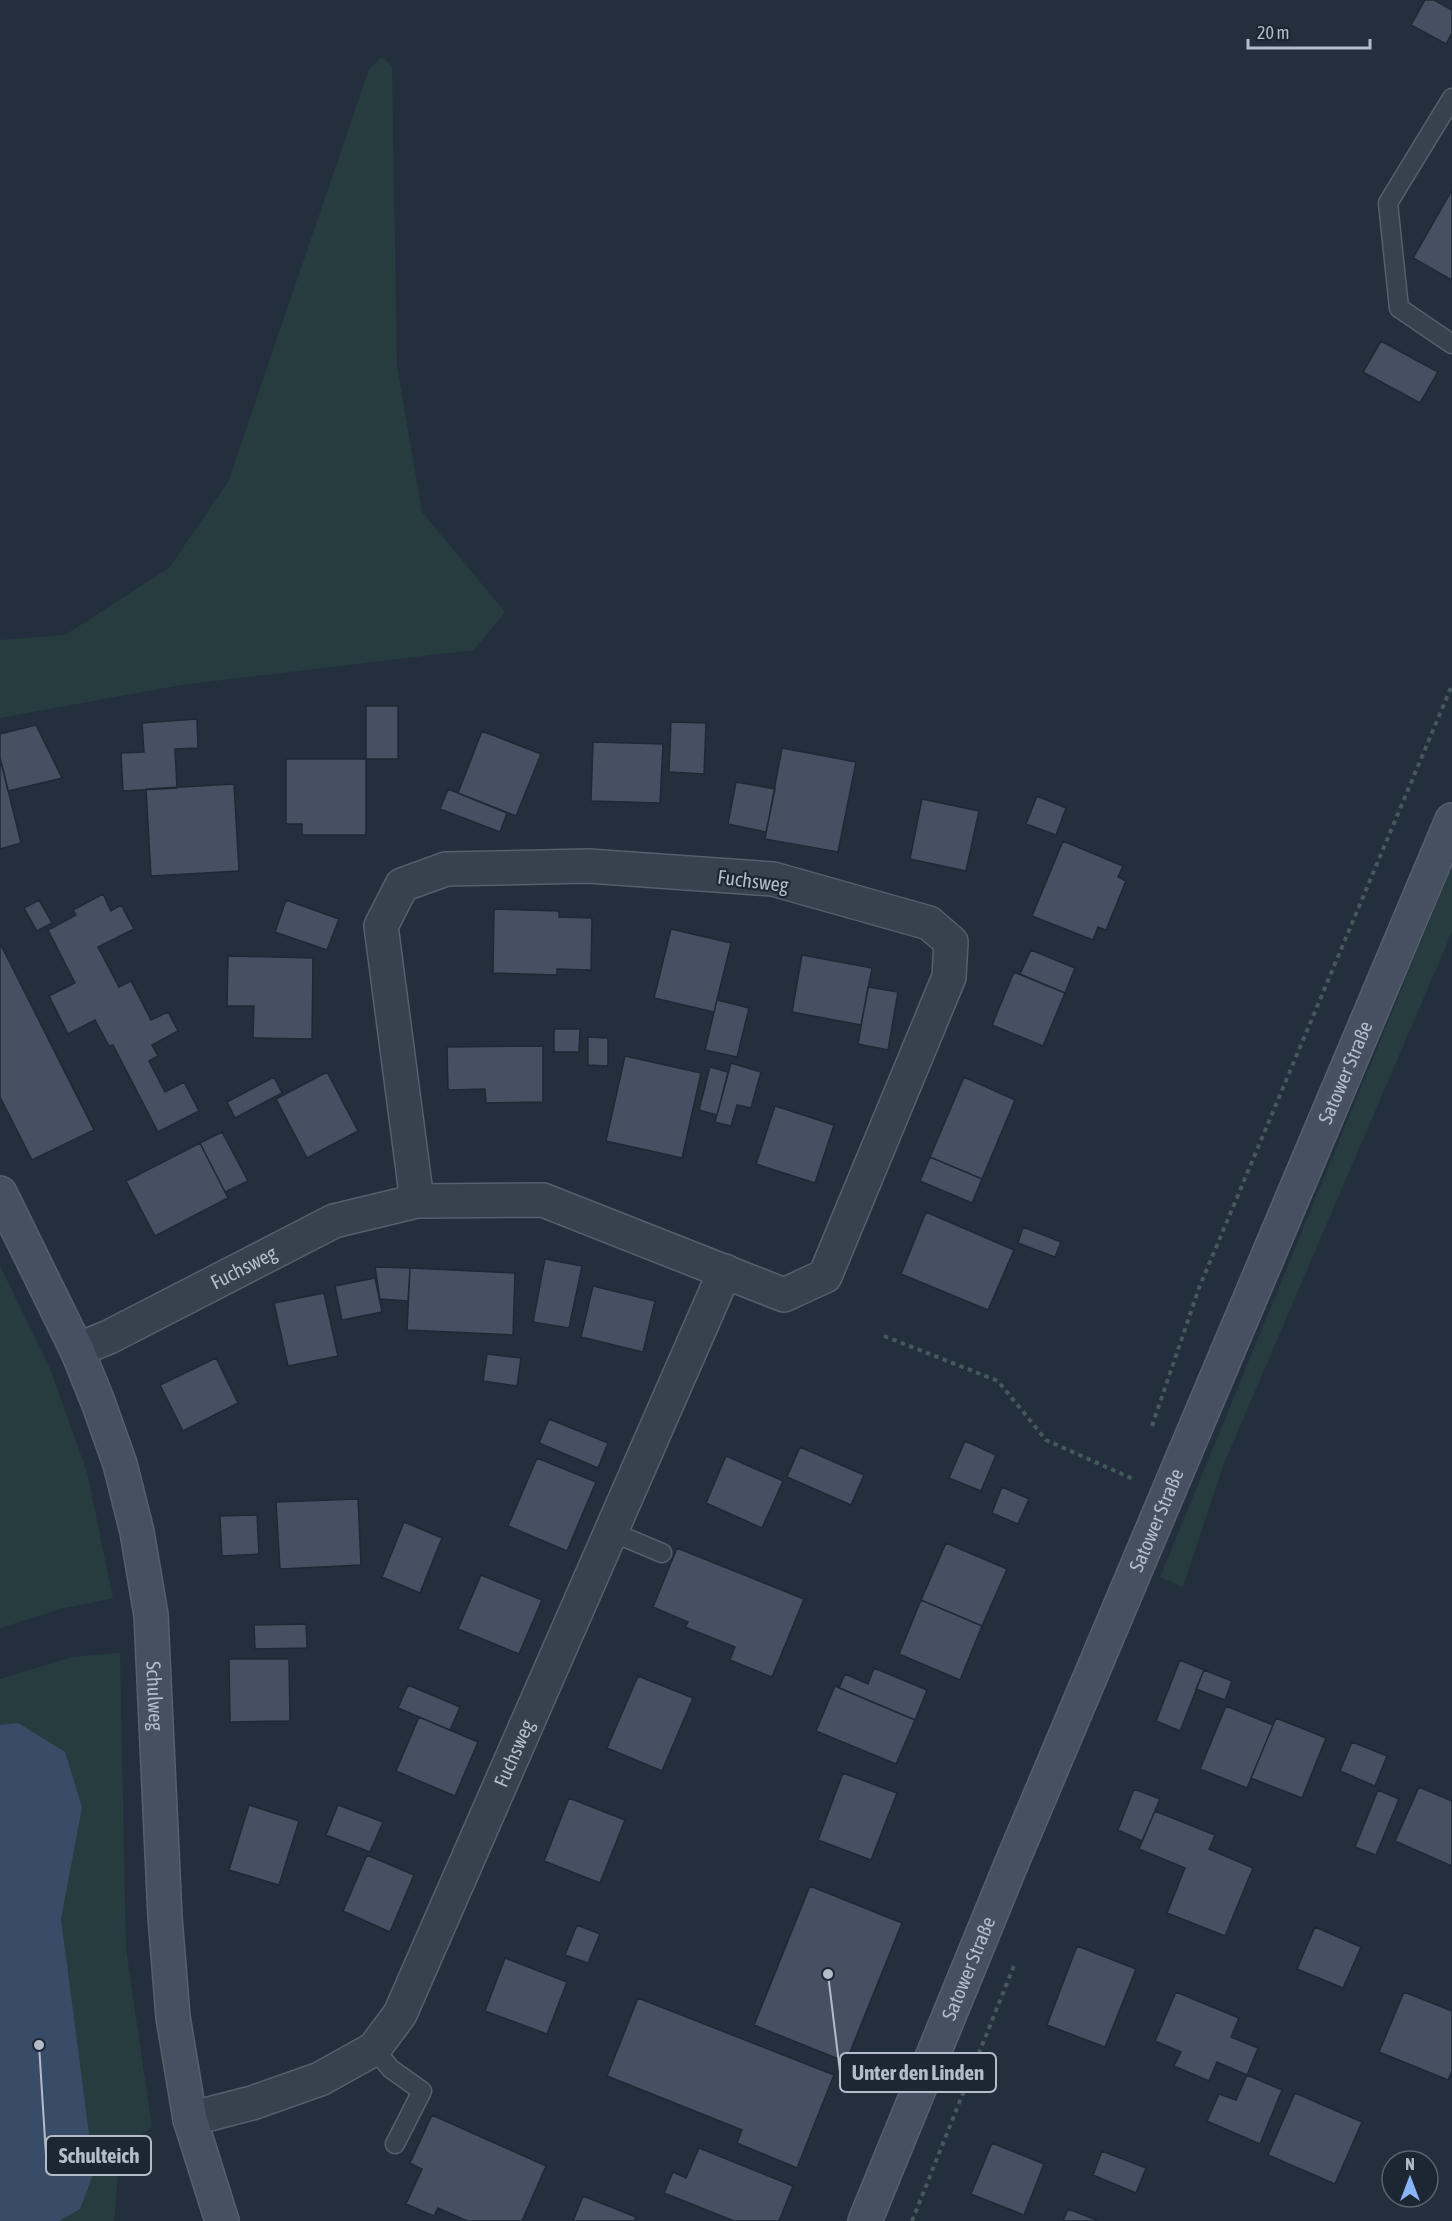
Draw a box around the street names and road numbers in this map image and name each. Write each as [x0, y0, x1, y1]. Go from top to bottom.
street label: Fuchsweg [716, 865, 790, 896]
street label: Satower Straße [1313, 1017, 1377, 1127]
street label: Fuchsweg [206, 1240, 281, 1294]
street label: Satower Straße [1124, 1465, 1188, 1575]
street label: Schulweg [142, 1661, 168, 1732]
street label: Fuchsweg [489, 1716, 539, 1790]
street label: Satower Straße [937, 1913, 999, 2023]

